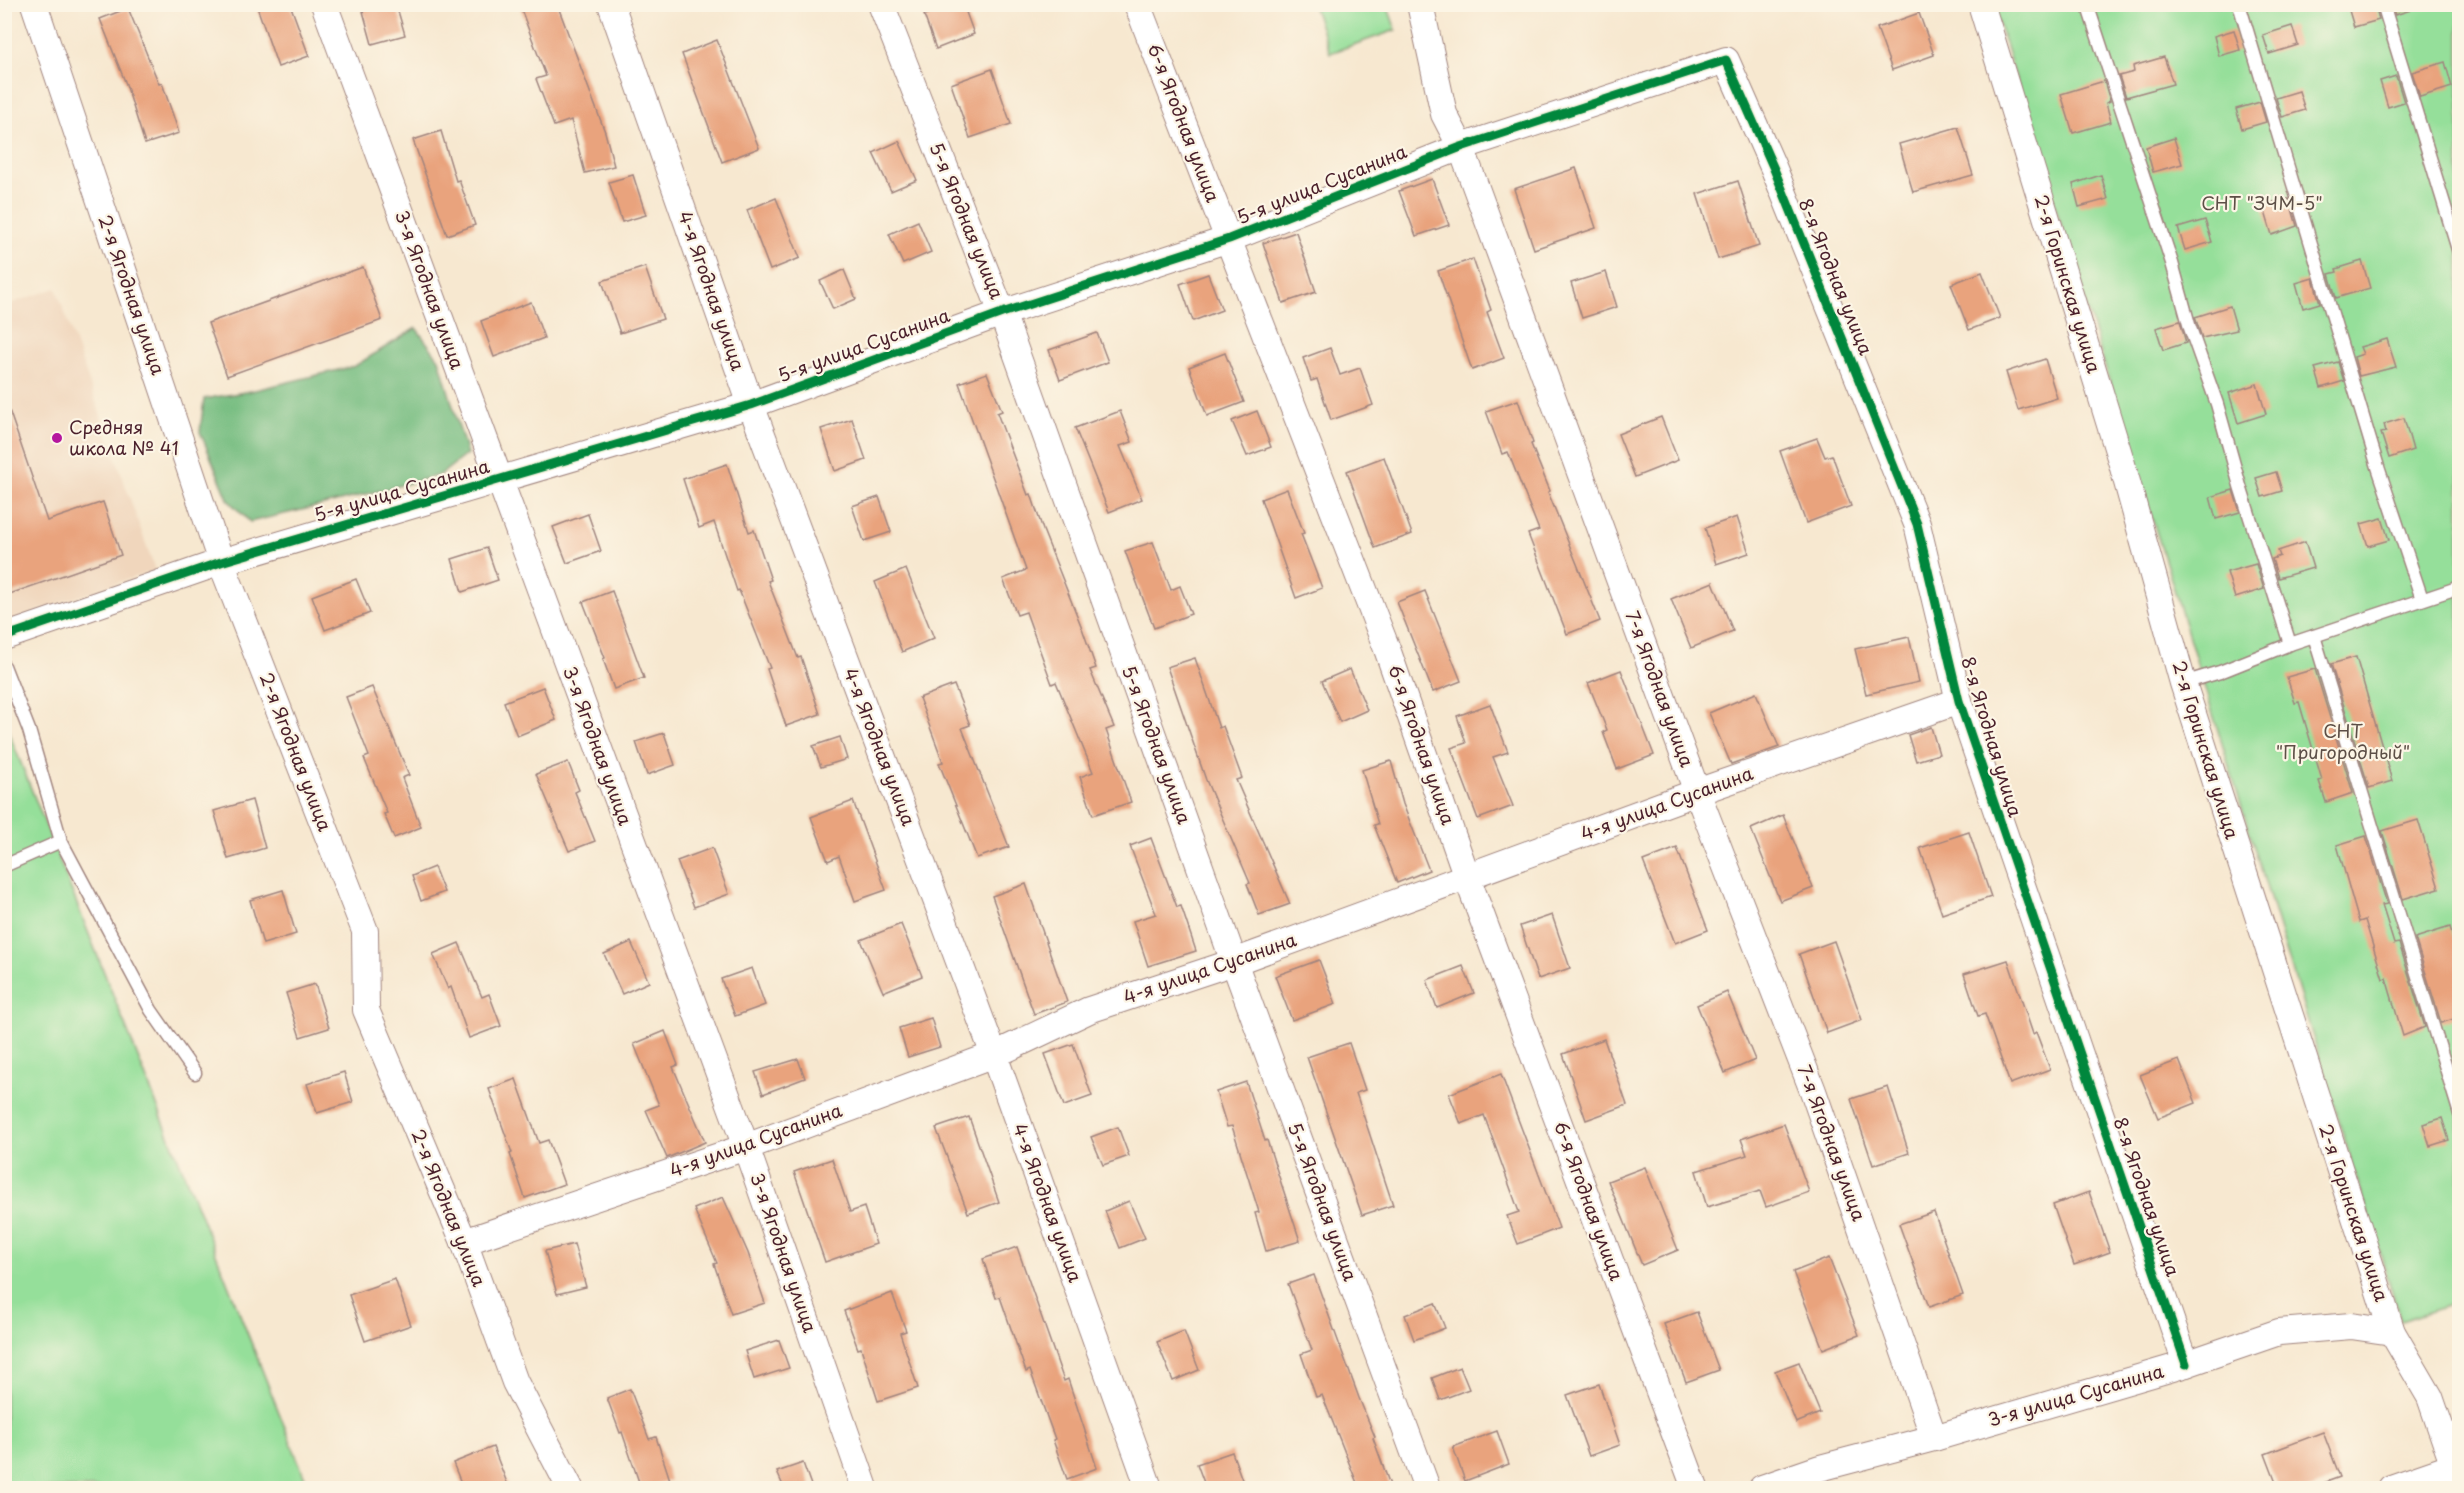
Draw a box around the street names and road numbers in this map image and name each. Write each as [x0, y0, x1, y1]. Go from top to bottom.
street label: 6-я Ягодная улица [1142, 39, 1227, 206]
street label: 5-я улица Сусанина [1232, 137, 1411, 230]
street label: 5-я Ягодная улица [924, 138, 1011, 303]
street label: 2-я Горинская улица [2028, 191, 2109, 377]
street label: 8-я Ягодная улица [1793, 194, 1880, 359]
street label: 3-я Ягодная улица [389, 206, 472, 373]
street label: 4-я Ягодная улица [672, 207, 753, 375]
street label: 2-я Ягодная улица [92, 211, 173, 379]
street label: 5-я улица Сусанина [774, 301, 954, 388]
street label: 5-я улица Сусанина [311, 451, 493, 528]
street label: 7-я Ягодная улица [1620, 606, 1701, 771]
street label: 8-я Ягодная улица [1955, 653, 2030, 821]
street label: 2-я Горинская улица [2166, 657, 2247, 843]
street label: 5-я Ягодная улица [1116, 661, 1199, 828]
street label: 6-я Ягодная улица [1382, 661, 1463, 829]
street label: 3-я Ягодная улица [557, 662, 640, 829]
street label: 4-я Ягодная улица [838, 664, 923, 830]
street label: 2-я Ягодная улица [254, 668, 339, 835]
street label: 4-я улица Сусанина [1577, 759, 1757, 846]
street label: 4-я улица Сусанина [1119, 925, 1300, 1010]
street label: 7-я Ягодная улица [1792, 1060, 1873, 1225]
street label: 4-я улица Сусанина [666, 1096, 846, 1183]
street label: 8-я Ягодная улица [2108, 1113, 2188, 1280]
street label: 6-я Ягодная улица [1548, 1117, 1631, 1285]
street label: 5-я Ягодная улица [1282, 1118, 1365, 1285]
street label: 4-я Ягодная улица [1007, 1119, 1090, 1286]
street label: 2-я Горинская улица [2313, 1120, 2396, 1305]
street label: 2-я Ягодная улица [405, 1125, 494, 1291]
street label: 3-я Ягодная улица [744, 1169, 825, 1337]
street label: 3-я улица Сусанина [1985, 1356, 2167, 1433]

